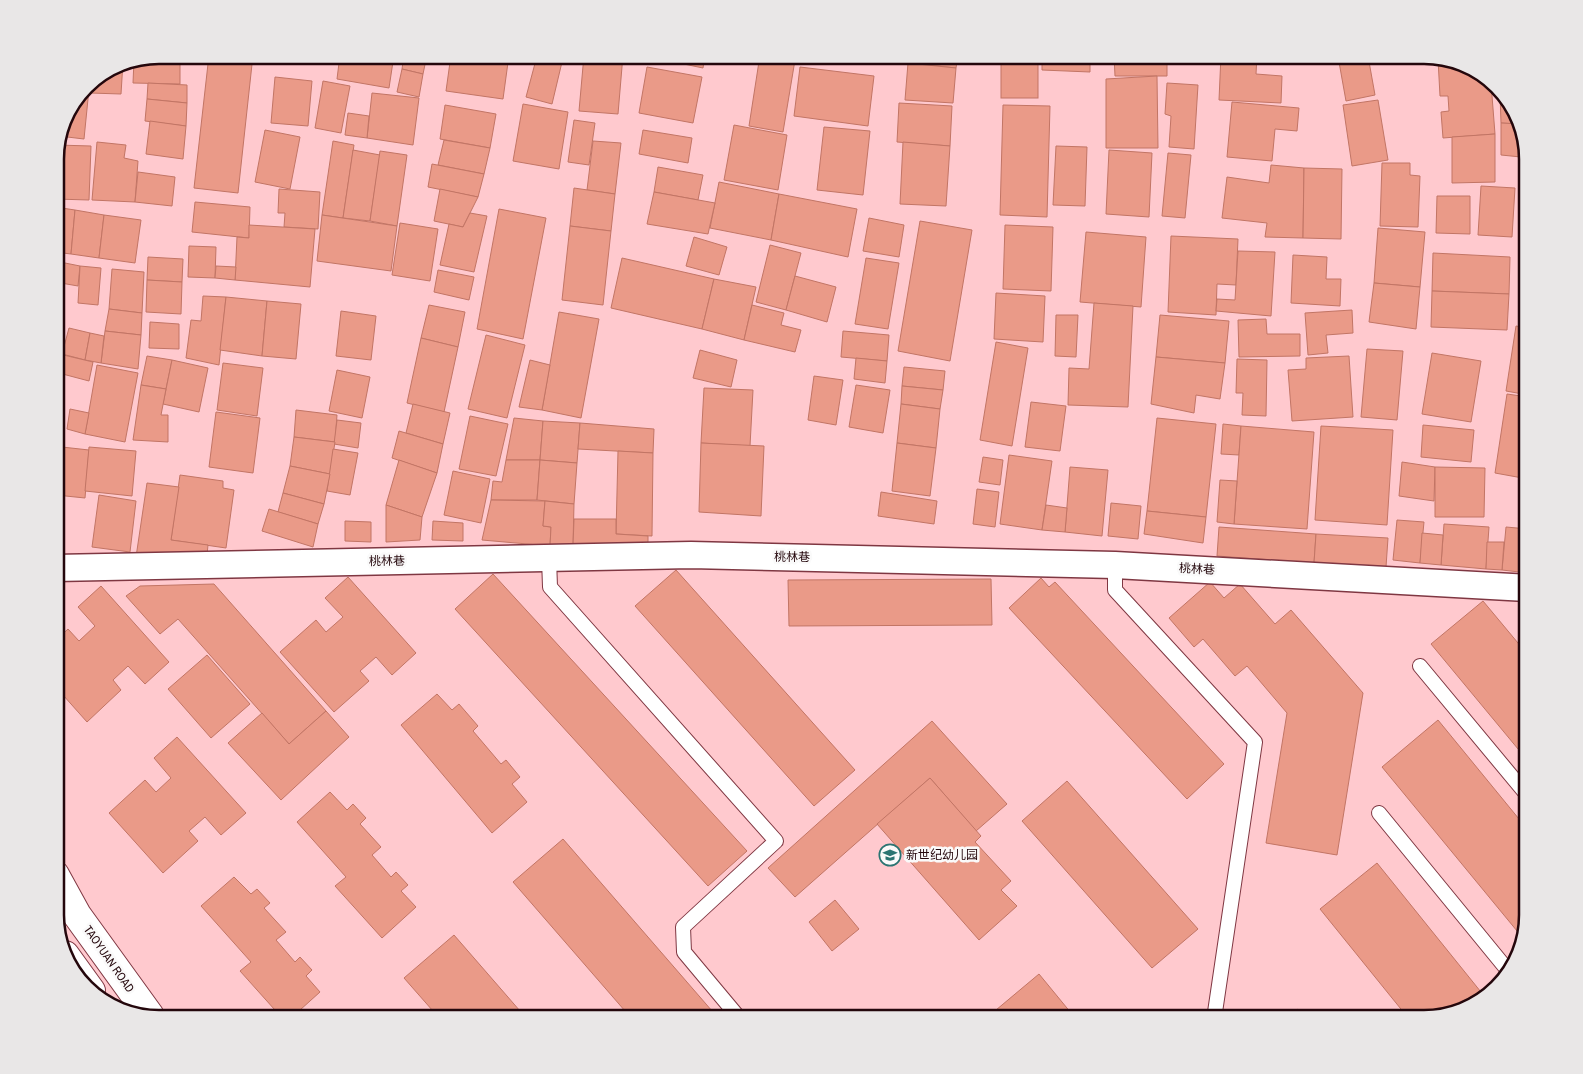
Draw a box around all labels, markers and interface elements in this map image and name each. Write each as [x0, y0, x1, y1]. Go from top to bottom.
street label: 桃林巷 [774, 549, 810, 565]
street label: 桃林巷 [369, 553, 405, 569]
street label: 桃林巷 [1179, 560, 1215, 578]
school or university icon: 新世纪幼儿园 [878, 843, 902, 867]
place label: 新世纪幼儿园 [906, 847, 978, 863]
street label: TAOYUAN ROAD [80, 922, 138, 996]

